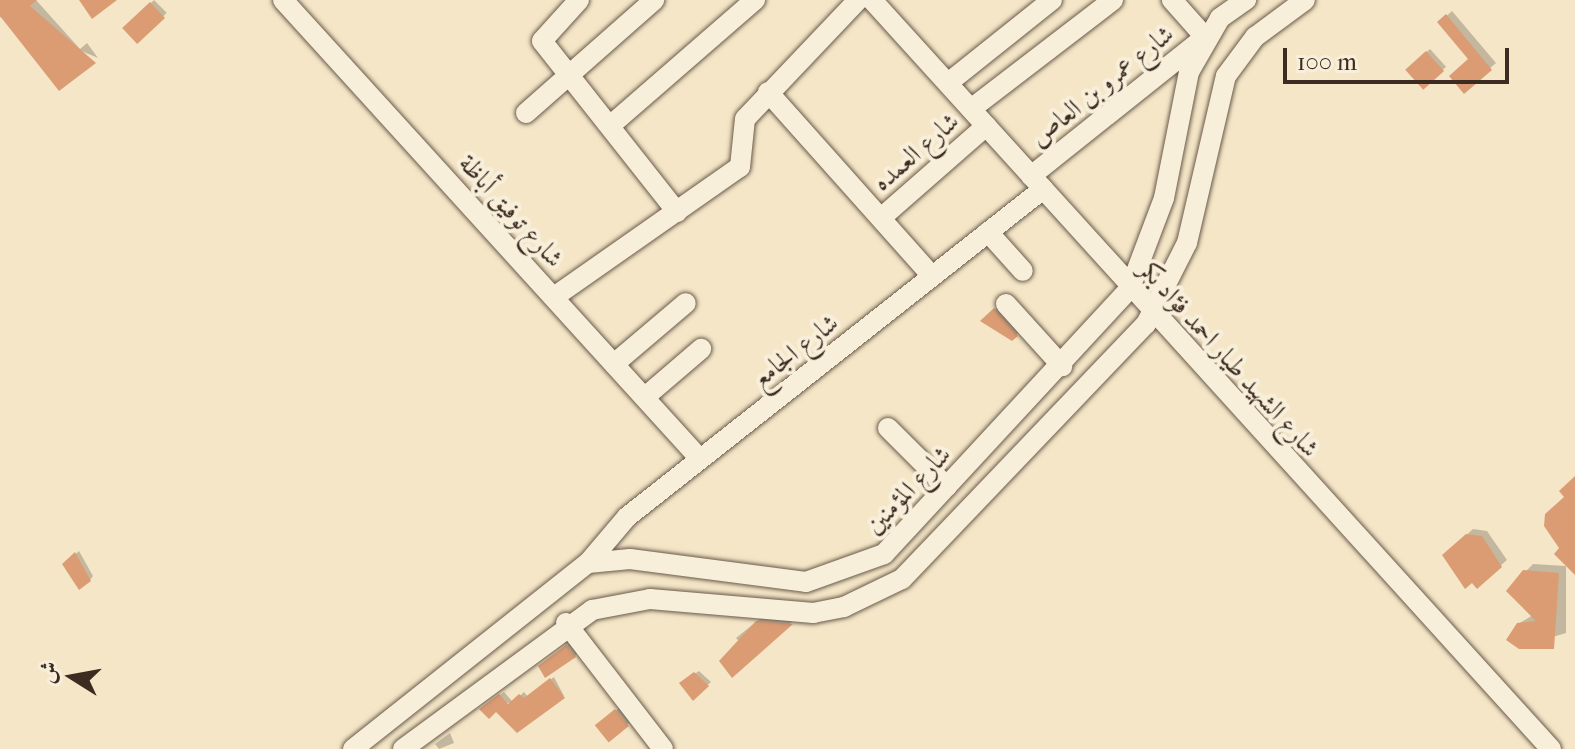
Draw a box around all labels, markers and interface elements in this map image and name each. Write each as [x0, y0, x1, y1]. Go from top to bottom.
street label: شارع عمرو بن العاص [1024, 18, 1180, 154]
scale bar [1287, 32, 1513, 82]
text: 100 m [1297, 48, 1357, 76]
street label: شارع العمده [866, 106, 966, 198]
street label: شارع توفيق أباظة [452, 148, 570, 274]
street label: شارع الشهيد طيار احمد فؤاد بكر [1132, 254, 1326, 464]
street label: شارع الجامع [745, 307, 845, 395]
street label: شارع المؤمنين [858, 439, 958, 541]
north arrow [32, 637, 112, 717]
text: ش [34, 659, 63, 686]

